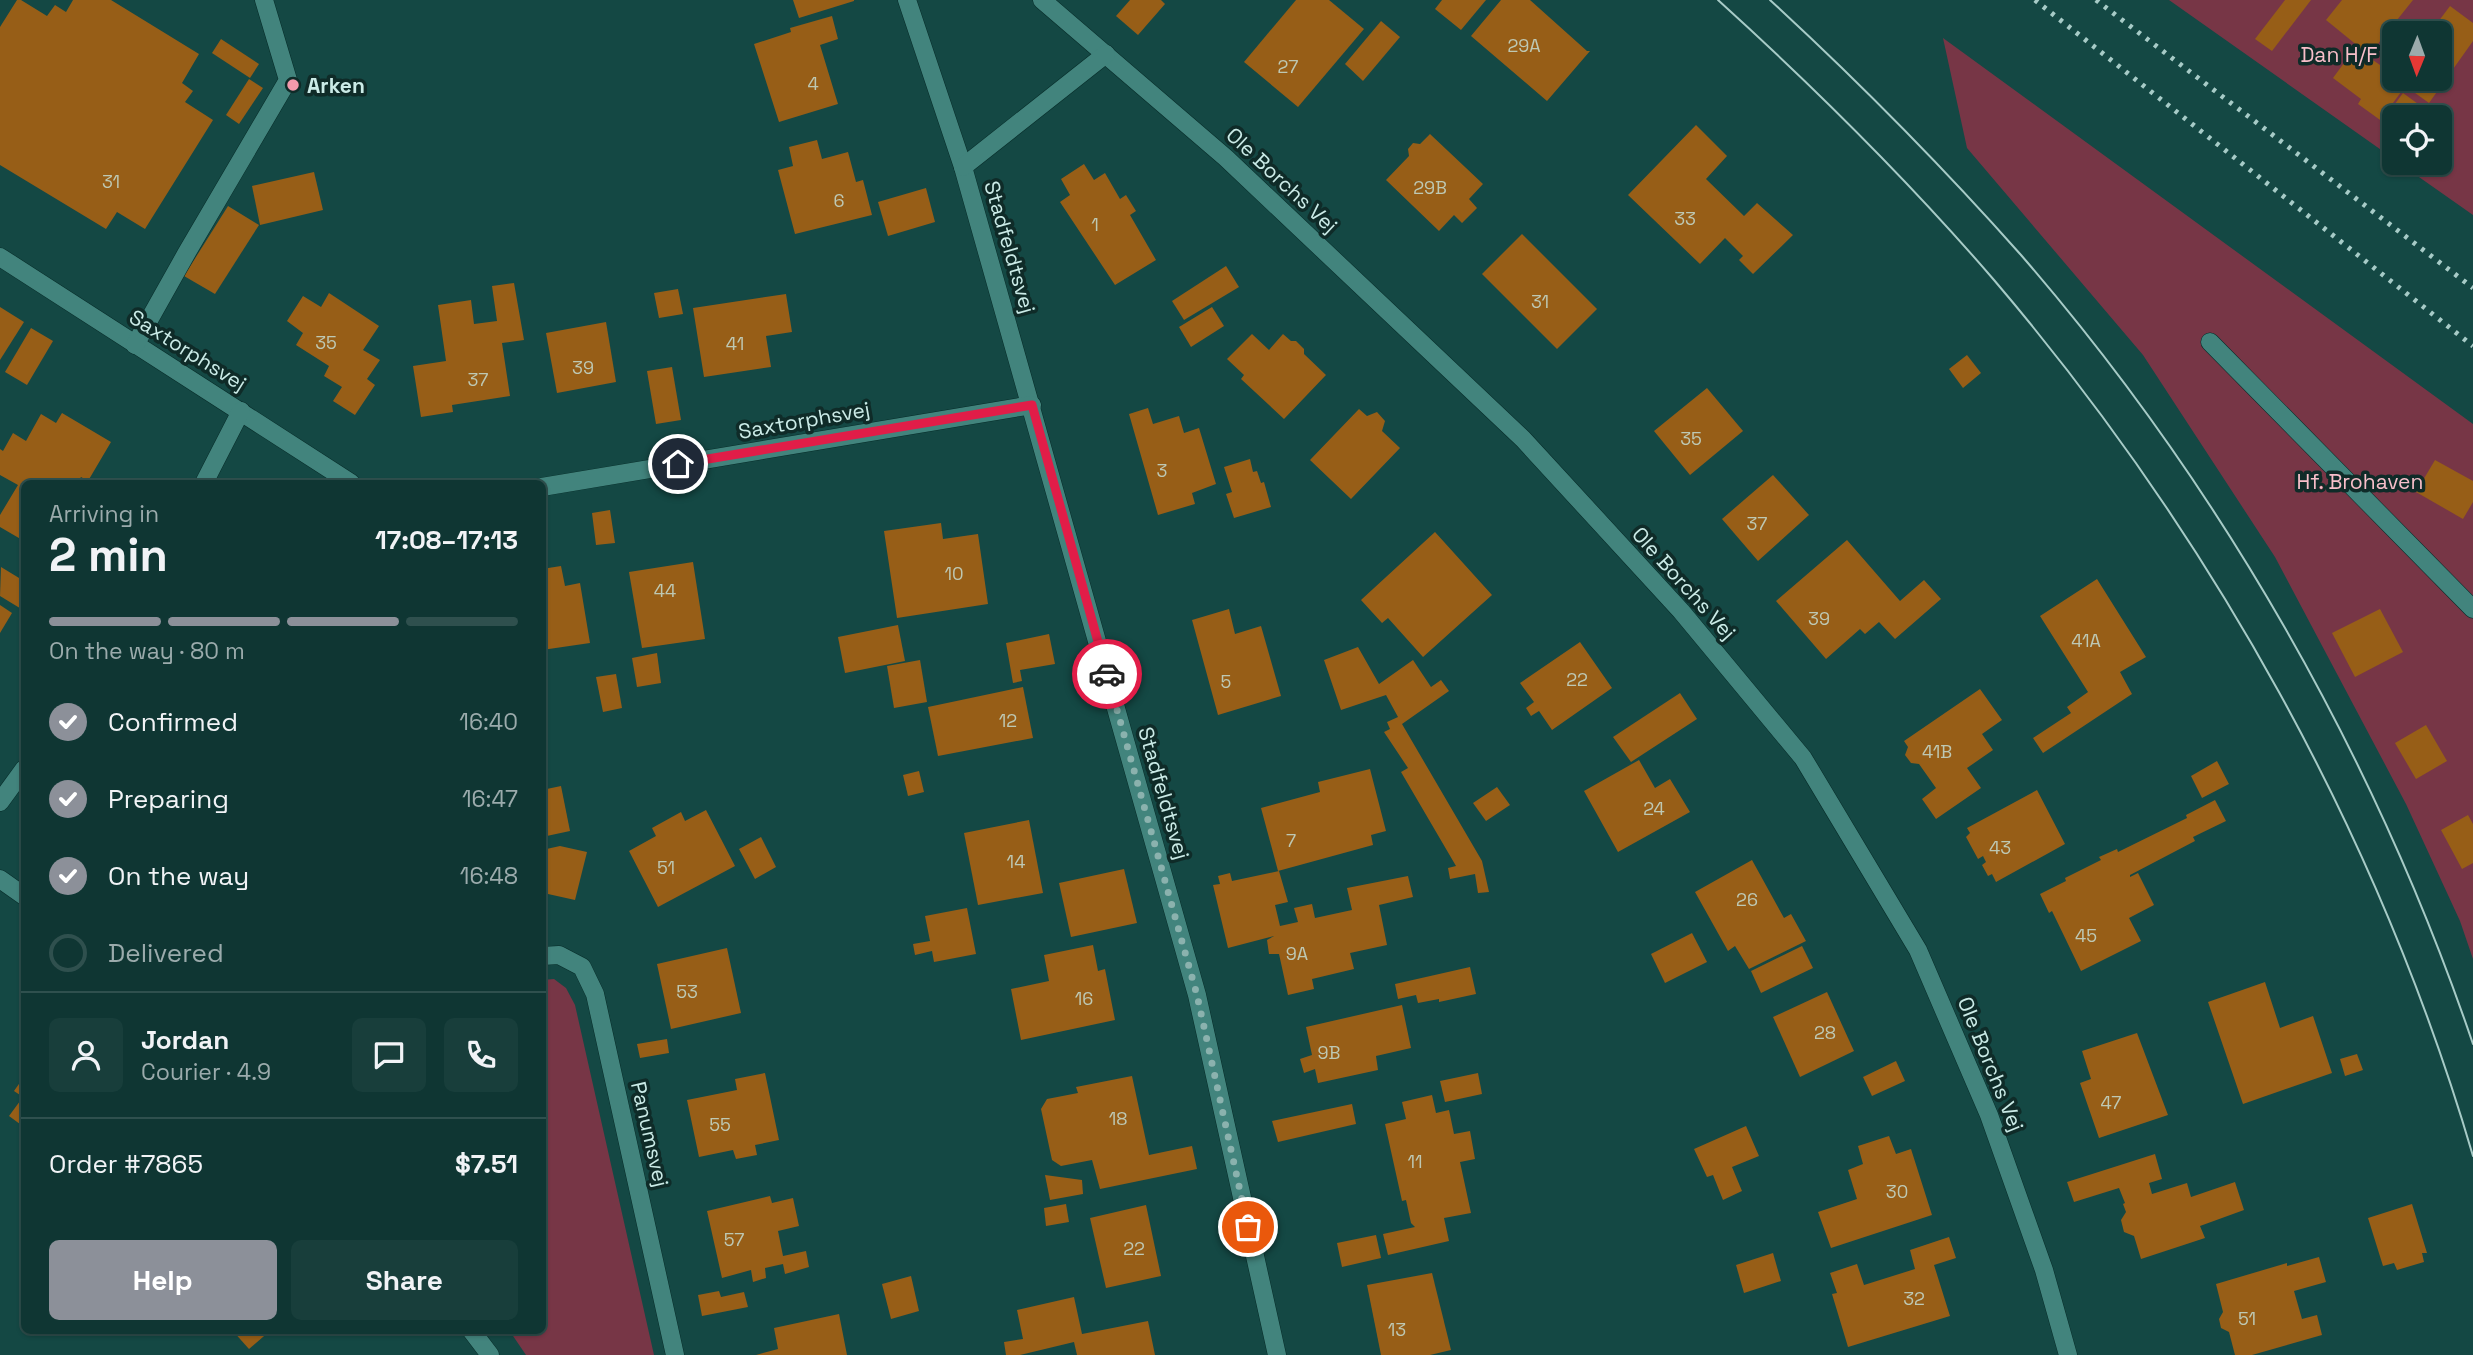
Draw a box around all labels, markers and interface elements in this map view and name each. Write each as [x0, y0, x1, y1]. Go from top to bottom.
north arrow [2382, 21, 2452, 91]
map controls [2382, 21, 2452, 175]
house number: 29A [1507, 34, 1541, 57]
park label: Dan H/F [2300, 41, 2378, 68]
house number: 27 [1278, 55, 1298, 78]
place label: Arken [307, 72, 365, 99]
house number: 4 [807, 72, 819, 95]
marker: Arken [285, 77, 301, 93]
button: locate [2382, 105, 2452, 175]
street label: Ole Borchs Vej [1221, 121, 1343, 239]
house number: 31 [102, 170, 120, 193]
house number: 29B [1413, 176, 1447, 199]
street label: Stadfeldtsvej [978, 178, 1042, 316]
house number: 6 [833, 189, 845, 212]
house number: 33 [1674, 207, 1696, 230]
house number: 1 [1091, 213, 1099, 236]
house number: 31 [1531, 290, 1549, 313]
street label: Saxtorphsvej [124, 303, 252, 397]
house number: 35 [315, 331, 337, 354]
house number: 41 [726, 332, 744, 355]
house number: 39 [572, 356, 594, 379]
house number: 37 [467, 368, 489, 391]
street label: Saxtorphsvej [736, 395, 872, 445]
house number: 35 [1680, 427, 1702, 450]
pin [648, 434, 708, 494]
icon: home [659, 445, 697, 483]
house number: 3 [1157, 459, 1167, 482]
park label: Hf. Brohaven [2297, 468, 2423, 495]
text: Arriving in [49, 499, 159, 529]
house number: 37 [1746, 512, 1768, 535]
street label: Ole Borchs Vej [1626, 521, 1742, 645]
text: 17:08–17:13 [375, 523, 518, 557]
text: 2 min [49, 526, 168, 584]
house number: 10 [944, 562, 964, 585]
house number: 44 [654, 579, 676, 602]
house number: 39 [1808, 607, 1830, 630]
house number: 41A [2071, 629, 2101, 652]
text: On the way · 80 m [49, 636, 245, 666]
courier [1072, 639, 1142, 709]
icon: car [1088, 655, 1126, 693]
house number: 22 [1566, 668, 1588, 691]
house number: 5 [1221, 670, 1231, 693]
icon: check [49, 703, 87, 741]
text: Confirmed [108, 705, 238, 739]
text: 16:40 [459, 707, 518, 737]
house number: 12 [999, 709, 1017, 732]
street label: Stadfeldtsvej [1132, 724, 1196, 862]
house number: 41B [1922, 740, 1952, 763]
icon: check [49, 780, 87, 818]
text: Preparing [108, 782, 229, 816]
text: 16:47 [462, 784, 518, 814]
house number: 24 [1643, 797, 1665, 820]
house number: 7 [1286, 829, 1296, 852]
house number: 43 [1989, 836, 2011, 859]
house number: 14 [1007, 850, 1025, 873]
house number: 51 [657, 856, 675, 879]
icon: check [49, 857, 87, 895]
text: On the way [108, 859, 249, 893]
text: 16:48 [460, 861, 518, 891]
house number: 26 [1736, 888, 1758, 911]
house number: 45 [2075, 924, 2097, 947]
text: Delivered [108, 936, 224, 970]
house number: 9A [1286, 942, 1308, 965]
house number: 53 [676, 980, 698, 1003]
house number: 16 [1075, 987, 1093, 1010]
street label: Ole Borchs Vej [1952, 993, 2030, 1135]
button: person [49, 1018, 123, 1092]
button: chat [352, 1018, 426, 1092]
button: phone [444, 1018, 518, 1092]
house number: 28 [1814, 1021, 1836, 1044]
text: Jordan [141, 1023, 229, 1057]
house number: 9B [1318, 1041, 1340, 1064]
text: Courier · 4.9 [141, 1057, 271, 1087]
street label: Panumsvej [625, 1079, 675, 1189]
house number: 47 [2101, 1091, 2121, 1114]
house number: 18 [1109, 1107, 1127, 1130]
house number: 55 [709, 1113, 731, 1136]
text: Order #7865 [49, 1147, 203, 1181]
text: $7.51 [455, 1147, 518, 1181]
house number: 11 [1407, 1150, 1423, 1173]
house number: 30 [1886, 1180, 1908, 1203]
pin [1218, 1197, 1278, 1257]
icon: bag [1229, 1208, 1267, 1246]
house number: 57 [724, 1228, 744, 1251]
house number: 22 [1123, 1237, 1145, 1260]
button: Help [49, 1240, 277, 1320]
button: Share [291, 1240, 518, 1320]
house number: 32 [1903, 1287, 1925, 1310]
house number: 51 [2238, 1307, 2256, 1330]
house number: 13 [1388, 1318, 1406, 1341]

